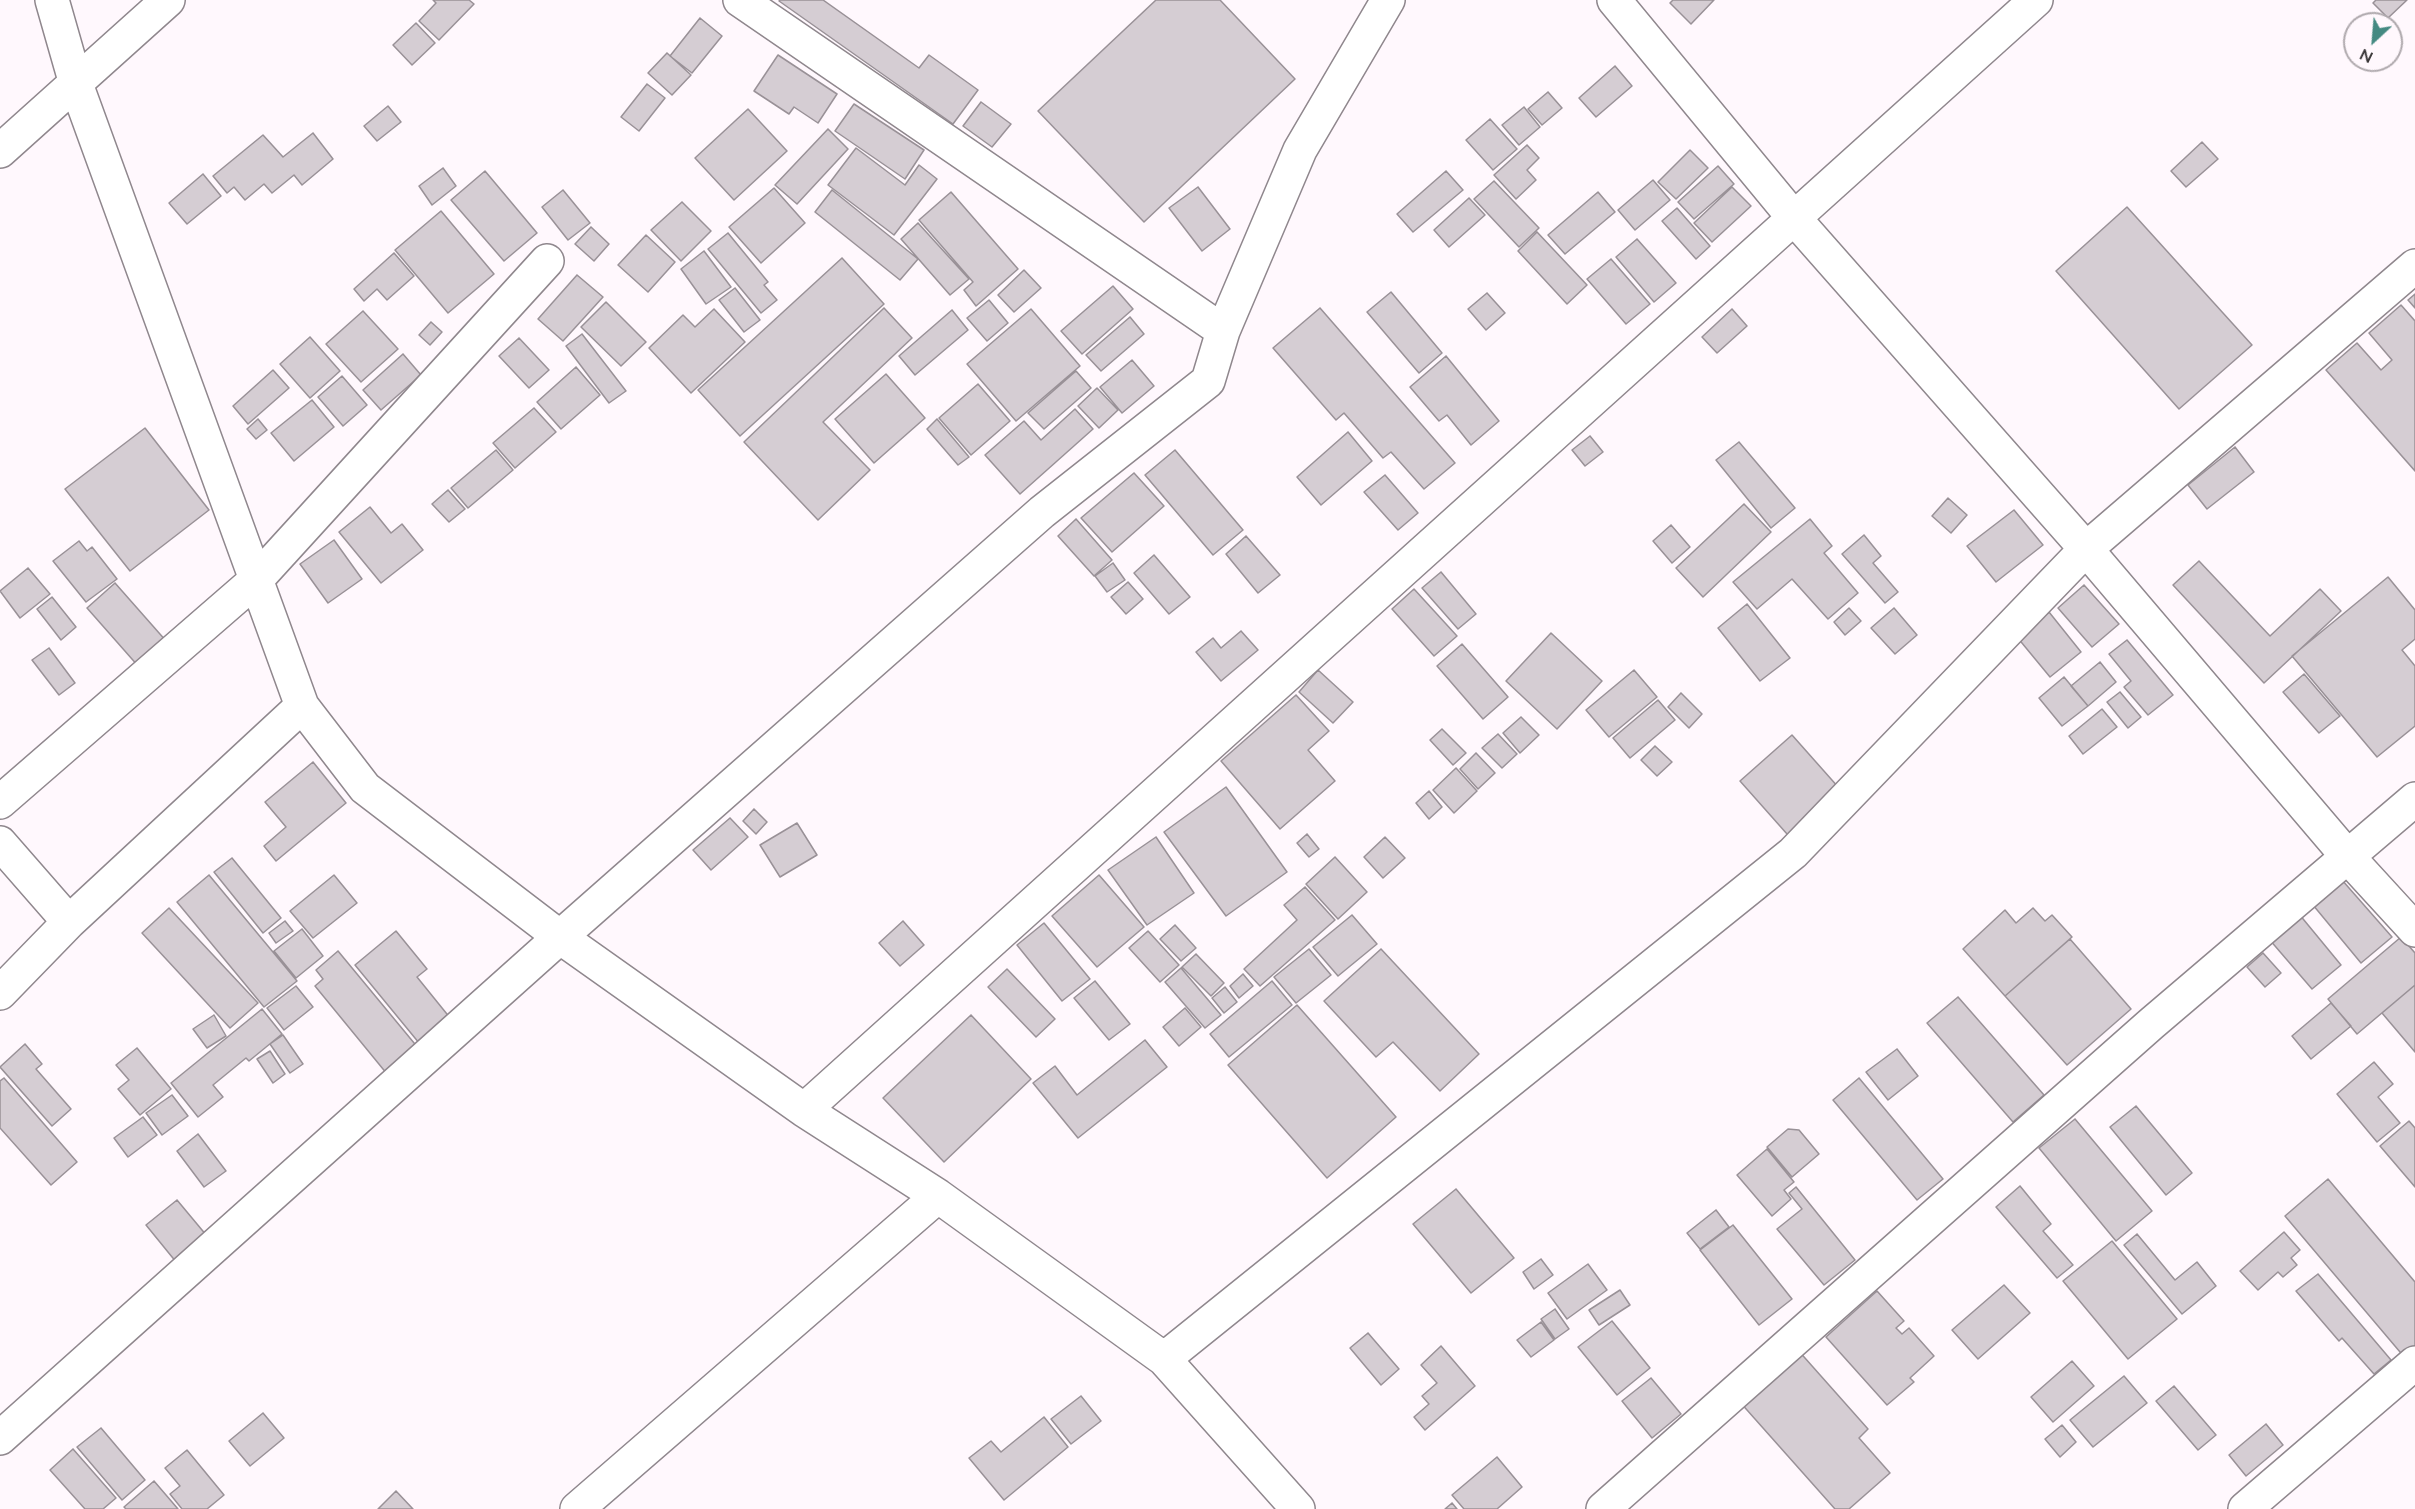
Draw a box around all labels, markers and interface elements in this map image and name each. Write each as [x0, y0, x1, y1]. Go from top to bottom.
north arrow [2343, 12, 2403, 72]
text: N [2356, 46, 2375, 68]

